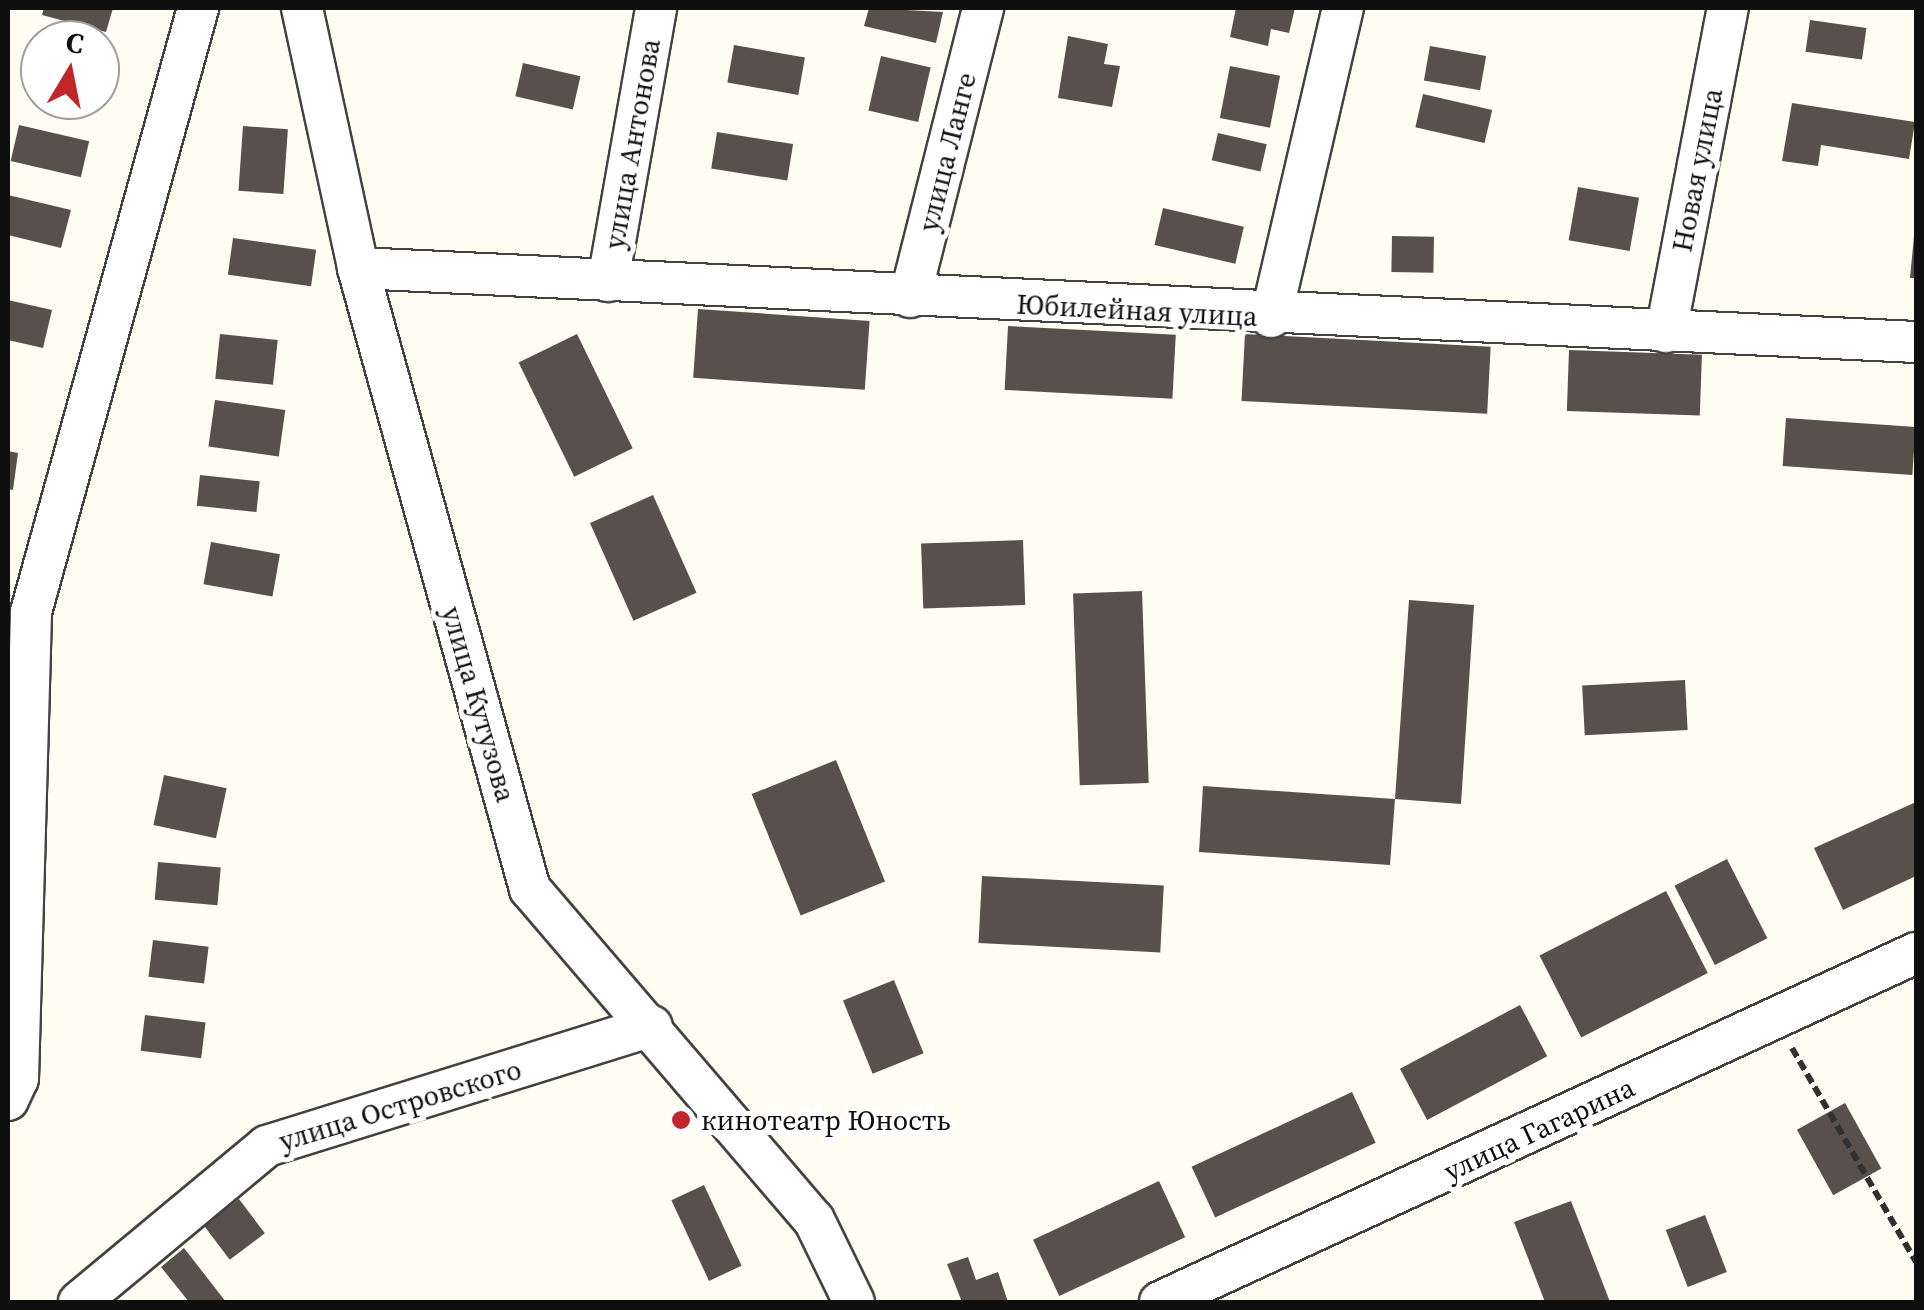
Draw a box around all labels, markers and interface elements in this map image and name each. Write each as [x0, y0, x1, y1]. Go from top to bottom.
north arrow [20, 20, 120, 120]
text: С [63, 22, 87, 63]
street label: улица Антонова [597, 36, 667, 252]
street label: улица Ланге [911, 69, 983, 235]
street label: Новая улица [1665, 85, 1729, 255]
street label: Юбилейная улица [1016, 287, 1258, 333]
street label: улица Кутузова [435, 602, 523, 806]
street label: улица Островского [275, 1052, 525, 1158]
street label: улица Гагарина [1438, 1070, 1640, 1188]
place label: кинотеатр Юность [701, 1103, 951, 1137]
marker: кинотеатр Юность [670, 1109, 692, 1131]

